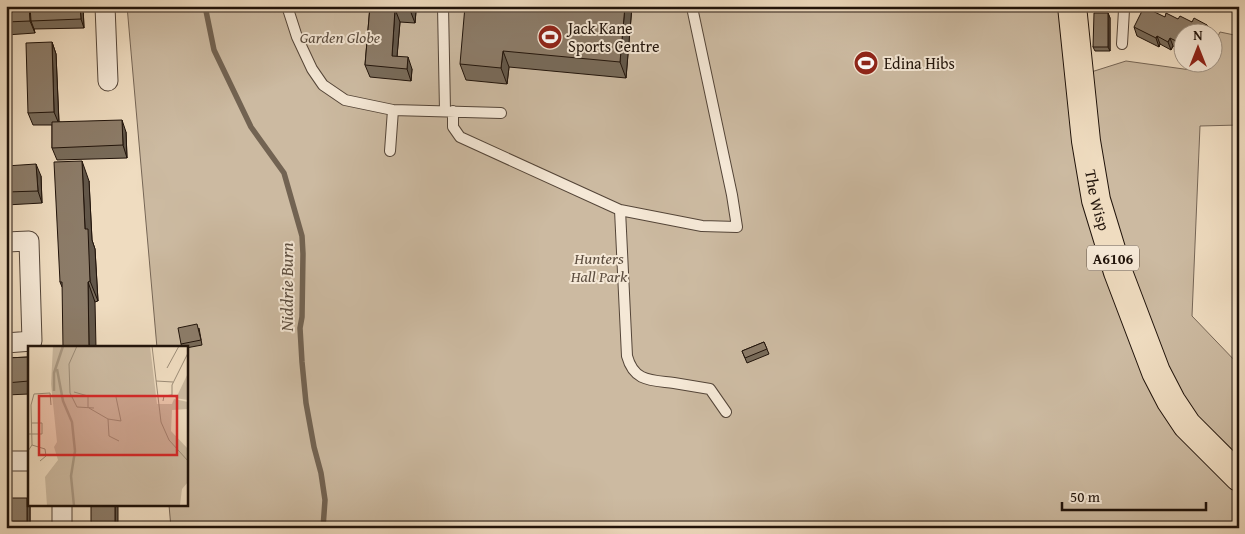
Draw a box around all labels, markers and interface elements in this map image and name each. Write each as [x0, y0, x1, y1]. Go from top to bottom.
place label: Jack Kane Sports Centre [566, 16, 659, 58]
north arrow [1172, 22, 1222, 72]
sports icon: Jack Kane Sports Centre [537, 24, 563, 50]
park label: Garden Globe [300, 25, 381, 49]
text: N [1193, 25, 1203, 45]
sports icon: Edina Hibs [853, 50, 879, 76]
place label: Edina Hibs [884, 51, 955, 75]
street label: The Wisp [1079, 168, 1117, 234]
water label: Niddrie Burn [273, 242, 300, 333]
park label: Hunters Hall Park [570, 246, 628, 288]
road number: A6106 [1087, 246, 1139, 270]
inset map [28, 346, 188, 506]
scale bar [1062, 479, 1206, 511]
text: 50 m [1070, 486, 1101, 507]

